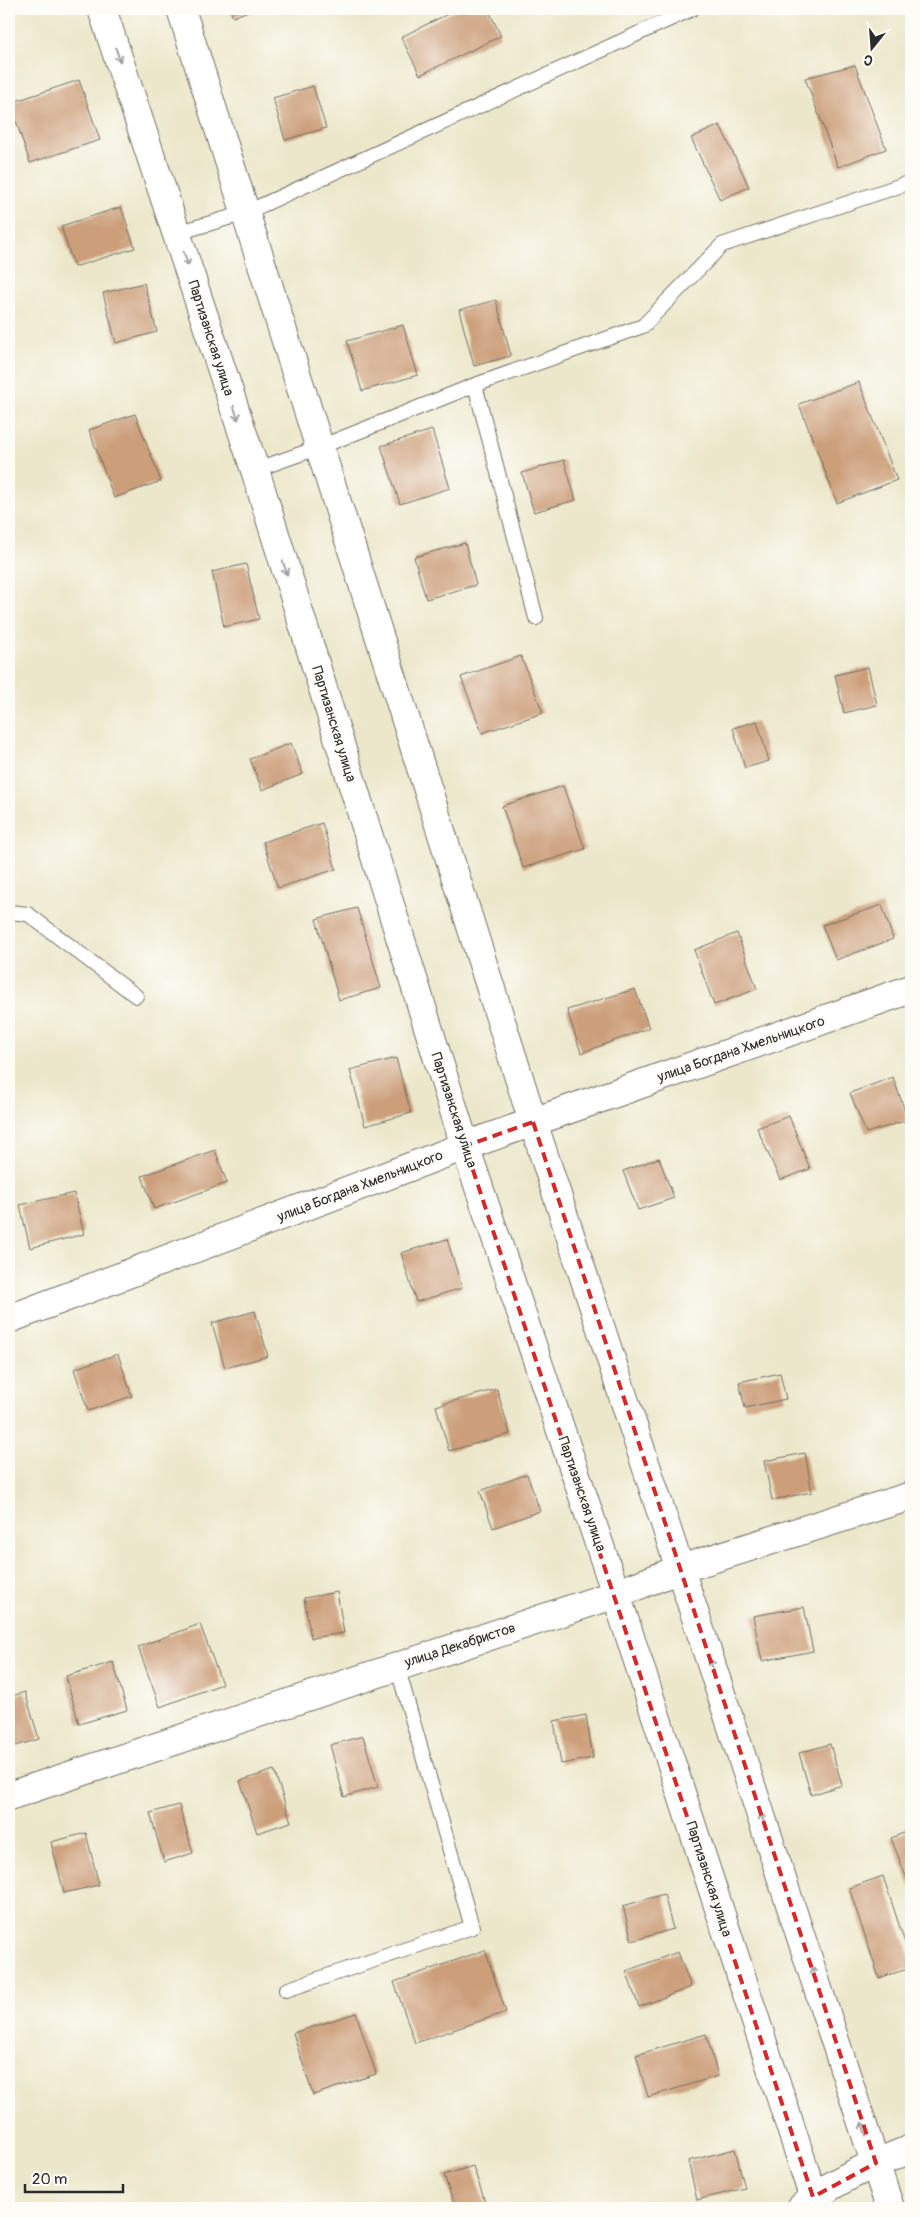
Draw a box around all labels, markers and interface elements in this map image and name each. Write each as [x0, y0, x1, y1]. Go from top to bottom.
north arrow [848, 22, 898, 72]
one-way arrow [113, 47, 123, 63]
text: С [861, 50, 875, 69]
one-way arrow [181, 251, 191, 267]
street label: Партизанская улица [184, 278, 238, 398]
one-way arrow [232, 405, 242, 421]
one-way arrow [281, 560, 291, 576]
street label: Партизанская улица [308, 664, 360, 784]
street label: улица Богдана Хмельницкого [654, 1012, 827, 1086]
street label: Партизанская улица [427, 1050, 481, 1170]
street label: улица Богдана Хмельницкого [274, 1146, 446, 1226]
street label: Партизанская улица [554, 1434, 610, 1554]
street label: улица Декабристов [401, 1619, 518, 1671]
one-way arrow [707, 1658, 716, 1674]
one-way arrow [757, 1812, 767, 1828]
street label: Партизанская улица [682, 1819, 736, 1939]
one-way arrow [808, 1967, 818, 1983]
one-way arrow [859, 2121, 869, 2137]
scale bar [25, 2162, 122, 2194]
text: 20 m [32, 2170, 67, 2189]

